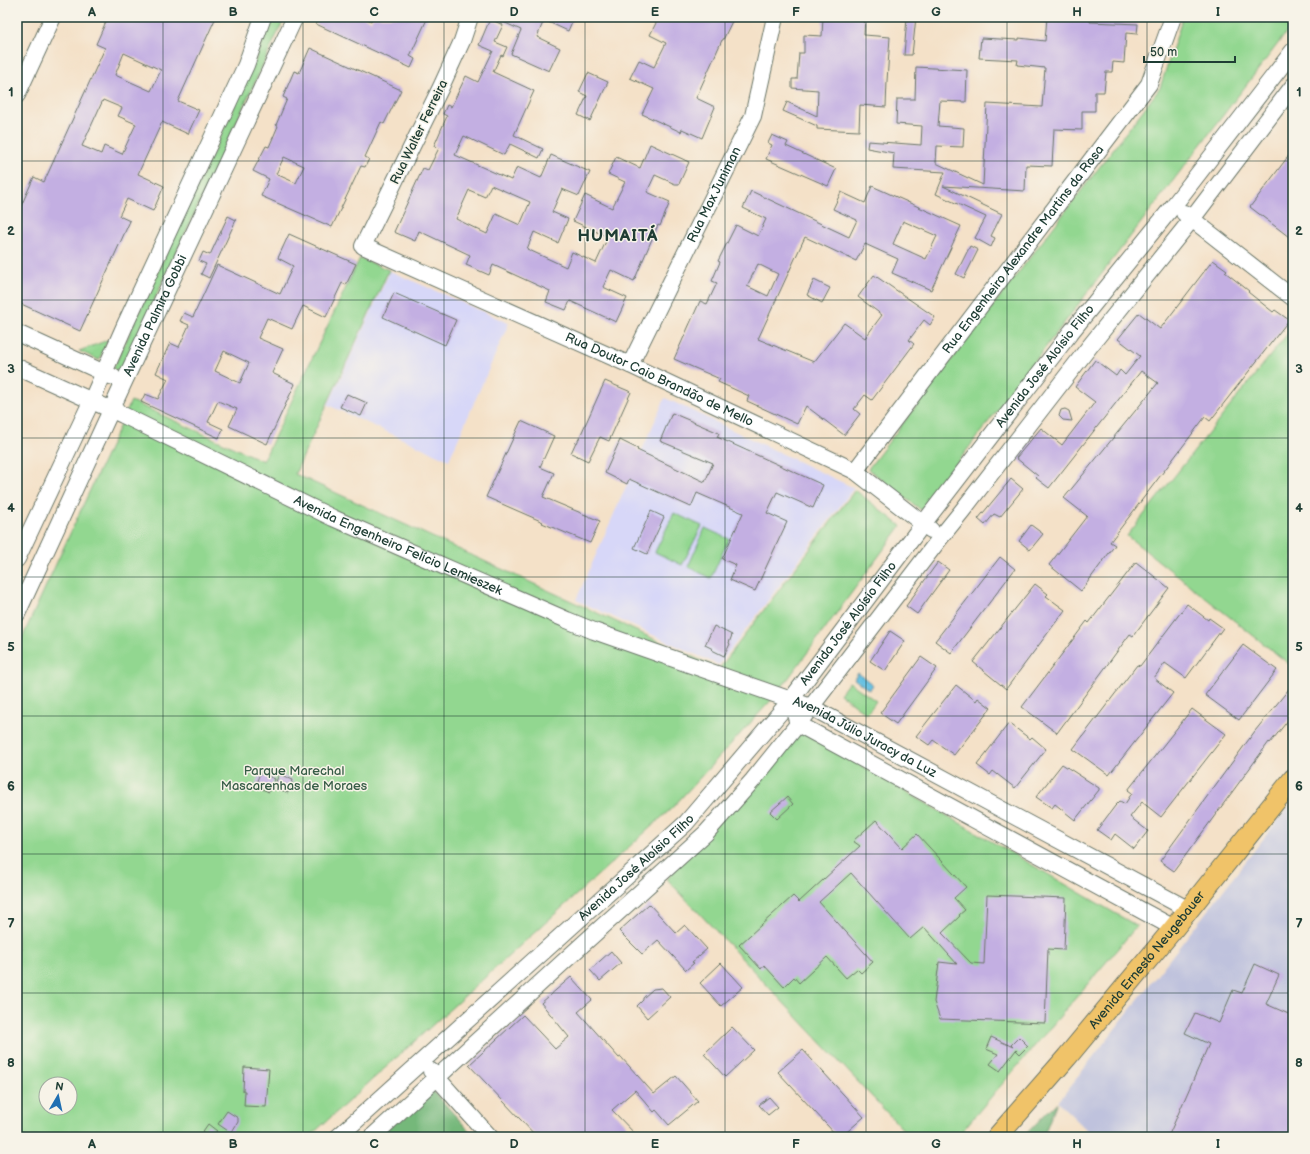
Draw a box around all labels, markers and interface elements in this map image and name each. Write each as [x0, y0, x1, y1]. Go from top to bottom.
text: A [87, 4, 96, 20]
text: B [228, 4, 238, 20]
text: C [369, 4, 379, 20]
text: D [509, 4, 519, 20]
text: E [651, 4, 660, 20]
text: F [792, 4, 800, 20]
text: G [931, 4, 941, 20]
text: H [1072, 4, 1082, 20]
text: I [1216, 4, 1220, 20]
scale bar [1144, 38, 1235, 64]
text: 50 m [1150, 45, 1177, 60]
street label: Rua Walter Ferreira [387, 77, 451, 187]
text: 1 [8, 84, 14, 100]
text: 1 [1296, 84, 1302, 100]
street label: Rua Engenheiro Alexandre Martins da Rosa [939, 142, 1107, 357]
street label: Rua Max Juniman [684, 144, 745, 245]
text: 2 [7, 223, 15, 239]
text: 2 [1295, 223, 1303, 239]
district label: HUMAITÁ [577, 224, 659, 246]
street label: Avenida Palmira Gobbi [120, 252, 190, 379]
street label: Avenida José Aloísio Filho [992, 302, 1098, 431]
street label: Rua Doutor Caio Brandão de Mello [563, 329, 756, 430]
text: 3 [7, 361, 15, 377]
text: 3 [1295, 361, 1303, 377]
street label: Avenida Engenheiro Felício Lemieszek [291, 492, 506, 599]
text: 4 [7, 500, 15, 516]
text: 4 [1295, 500, 1303, 516]
street label: Avenida José Aloísio Filho [796, 558, 900, 689]
text: 5 [7, 639, 15, 655]
text: 5 [1295, 639, 1303, 655]
street label: Avenida Júlio Juracy da Luz [791, 693, 940, 781]
park label: Parque Marechal Mascarenhas de Moraes [221, 763, 368, 794]
text: 6 [7, 778, 15, 794]
text: 6 [1295, 778, 1303, 794]
street label: Avenida José Aloísio Filho [575, 811, 698, 924]
street label: Avenida Ernesto Neugebauer [1086, 888, 1209, 1032]
text: 7 [7, 916, 15, 932]
text: 7 [1295, 916, 1303, 932]
text: 8 [7, 1055, 15, 1071]
text: 8 [1295, 1055, 1303, 1071]
north arrow [38, 1076, 78, 1116]
text: N [54, 1080, 65, 1094]
text: A [87, 1136, 96, 1152]
text: B [228, 1136, 238, 1152]
text: C [369, 1136, 379, 1152]
text: D [509, 1136, 519, 1152]
text: E [651, 1136, 660, 1152]
text: F [792, 1136, 800, 1152]
text: G [931, 1136, 941, 1152]
text: H [1072, 1136, 1082, 1152]
text: I [1216, 1136, 1220, 1152]

